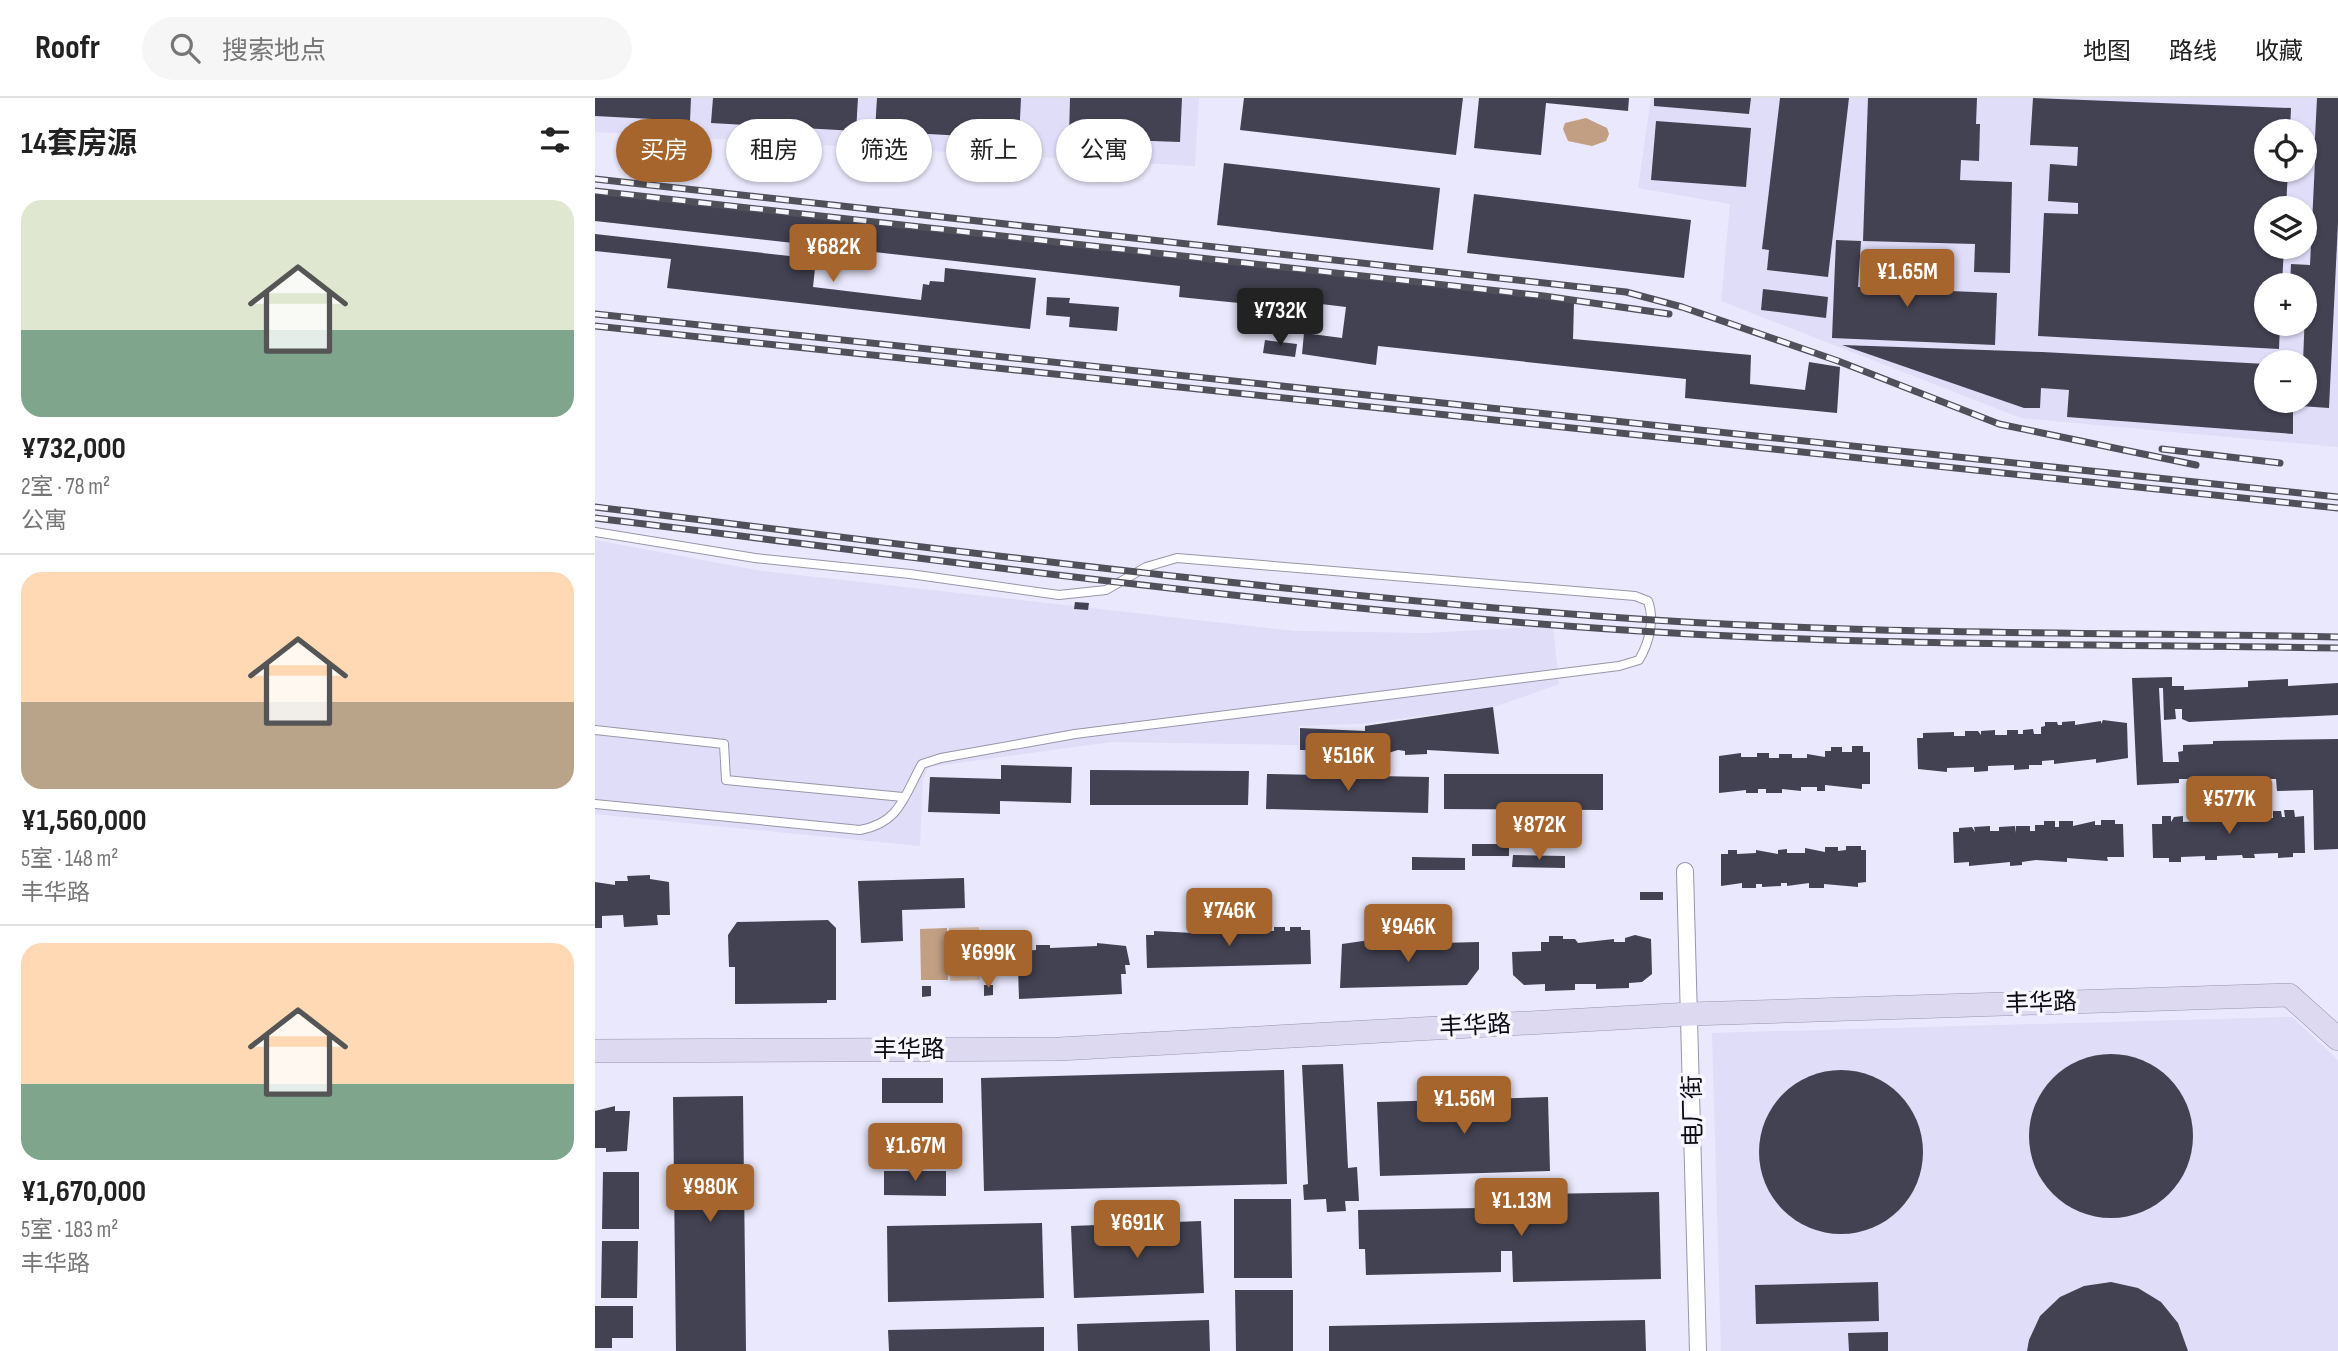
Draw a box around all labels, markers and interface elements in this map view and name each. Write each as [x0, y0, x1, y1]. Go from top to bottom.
search box [142, 17, 632, 80]
text: Roofr [35, 28, 100, 68]
icon: search [166, 29, 204, 67]
text: 搜索地点 [222, 36, 326, 67]
text: 地图 [2083, 37, 2131, 66]
text: 路线 [2169, 37, 2217, 66]
text: 收藏 [2255, 37, 2303, 66]
chip: 买房 [616, 119, 712, 182]
chip: 租房 [726, 119, 822, 182]
chip: 筛选 [836, 119, 932, 182]
chip: 新上 [946, 119, 1042, 182]
chip: 公寓 [1056, 119, 1152, 182]
map controls [2254, 119, 2317, 413]
button: locate [2254, 119, 2317, 182]
icon: filters [536, 121, 574, 159]
text: 14套房源 [21, 126, 137, 162]
button: layers [2254, 196, 2317, 259]
pin: ¥682K [784, 225, 882, 284]
text: ¥682K [805, 233, 861, 261]
icon: home [235, 246, 361, 372]
pin: ¥1.65M [1850, 250, 1964, 309]
text: ¥1.65M [1876, 258, 1938, 286]
button: + [2254, 273, 2317, 336]
pin: ¥732K [1231, 288, 1329, 348]
text: ¥732K [1253, 297, 1307, 325]
button: − [2254, 350, 2317, 413]
text: ¥732,000 [21, 431, 126, 467]
text: 2室 · 78 m² [21, 473, 110, 501]
text: 公寓 [21, 507, 67, 535]
icon: home [235, 618, 361, 744]
pin: ¥516K [1299, 734, 1397, 793]
text: ¥516K [1321, 742, 1375, 770]
pin: ¥577K [2180, 776, 2278, 836]
text: ¥577K [2202, 785, 2256, 813]
pin: ¥872K [1490, 802, 1588, 862]
text: ¥1,560,000 [21, 803, 147, 839]
text: ¥872K [1512, 811, 1566, 839]
text: 5室 · 148 m² [21, 845, 119, 873]
text: 丰华路 [21, 879, 90, 907]
pin: ¥746K [1180, 888, 1278, 948]
text: ¥746K [1202, 897, 1256, 925]
pin: ¥946K [1359, 904, 1457, 964]
text: ¥946K [1380, 913, 1436, 941]
pin: ¥699K [939, 930, 1037, 990]
text: ¥699K [960, 939, 1016, 967]
street label: 丰华路 [2005, 987, 2077, 1019]
icon: home [235, 989, 361, 1115]
street label: 丰华路 [1438, 1010, 1512, 1042]
street label: 丰华路 [873, 1035, 945, 1064]
street label: 电厂街 [1678, 1075, 1708, 1147]
pin: ¥1.56M [1407, 1076, 1521, 1136]
text: ¥1.56M [1433, 1085, 1495, 1113]
pin: ¥1.67M [858, 1124, 972, 1183]
text: ¥1.67M [884, 1132, 946, 1160]
pin: ¥980K [661, 1164, 759, 1224]
text: ¥980K [682, 1173, 738, 1201]
text: ¥1,670,000 [21, 1174, 146, 1210]
pin: ¥1.13M [1464, 1178, 1578, 1238]
text: ¥1.13M [1491, 1187, 1551, 1215]
pin: ¥691K [1088, 1200, 1186, 1260]
text: ¥691K [1110, 1209, 1164, 1237]
text: 5室 · 183 m² [21, 1216, 118, 1244]
text: 丰华路 [21, 1250, 90, 1278]

